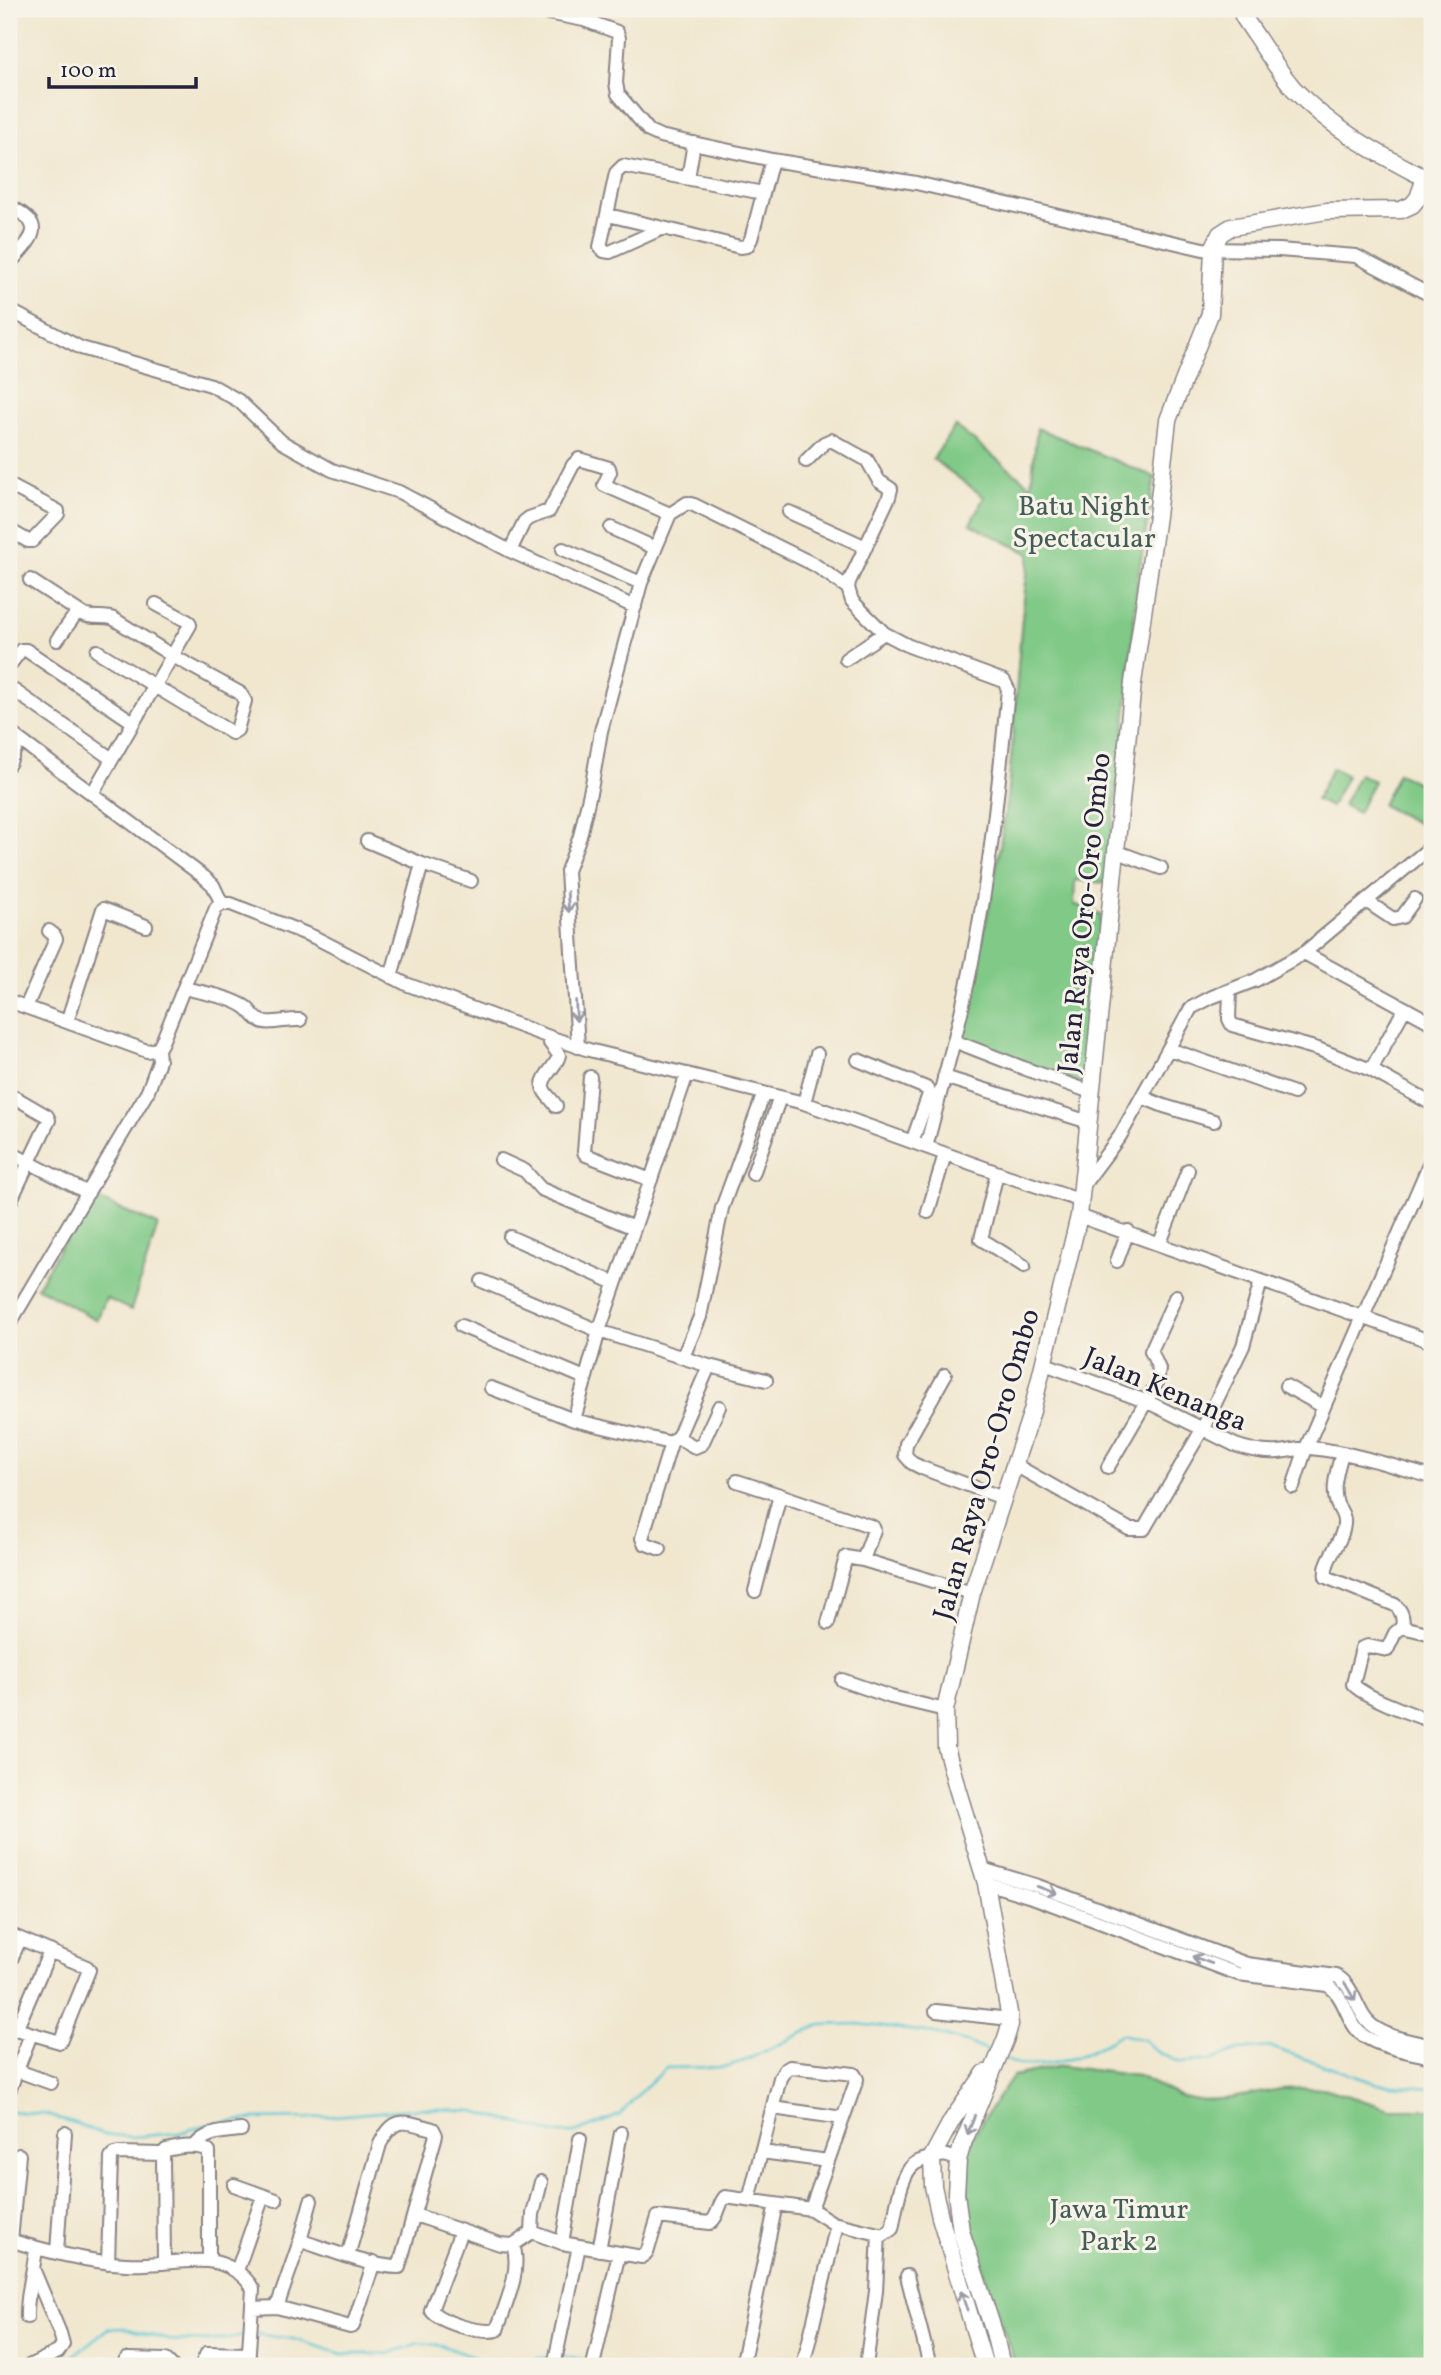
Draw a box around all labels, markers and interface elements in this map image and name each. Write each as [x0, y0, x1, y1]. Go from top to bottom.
scale bar [49, 46, 196, 90]
text: 100 m [60, 57, 117, 86]
park label: Batu Night Spectacular [1012, 488, 1156, 559]
street label: Jalan Raya Oro-Oro Ombo [1049, 751, 1122, 1076]
one-way arrow [562, 890, 575, 912]
one-way arrow [570, 1000, 583, 1023]
street label: Jalan Raya Oro-Oro Ombo [924, 1304, 1051, 1625]
street label: Jalan Kenanga [1077, 1338, 1253, 1442]
one-way arrow [1036, 1885, 1058, 1897]
one-way arrow [1191, 1953, 1213, 1965]
one-way arrow [1343, 1982, 1357, 2002]
one-way arrow [963, 2113, 976, 2135]
park label: Jawa Timur Park 2 [1050, 2191, 1188, 2262]
one-way arrow [957, 2291, 969, 2313]

